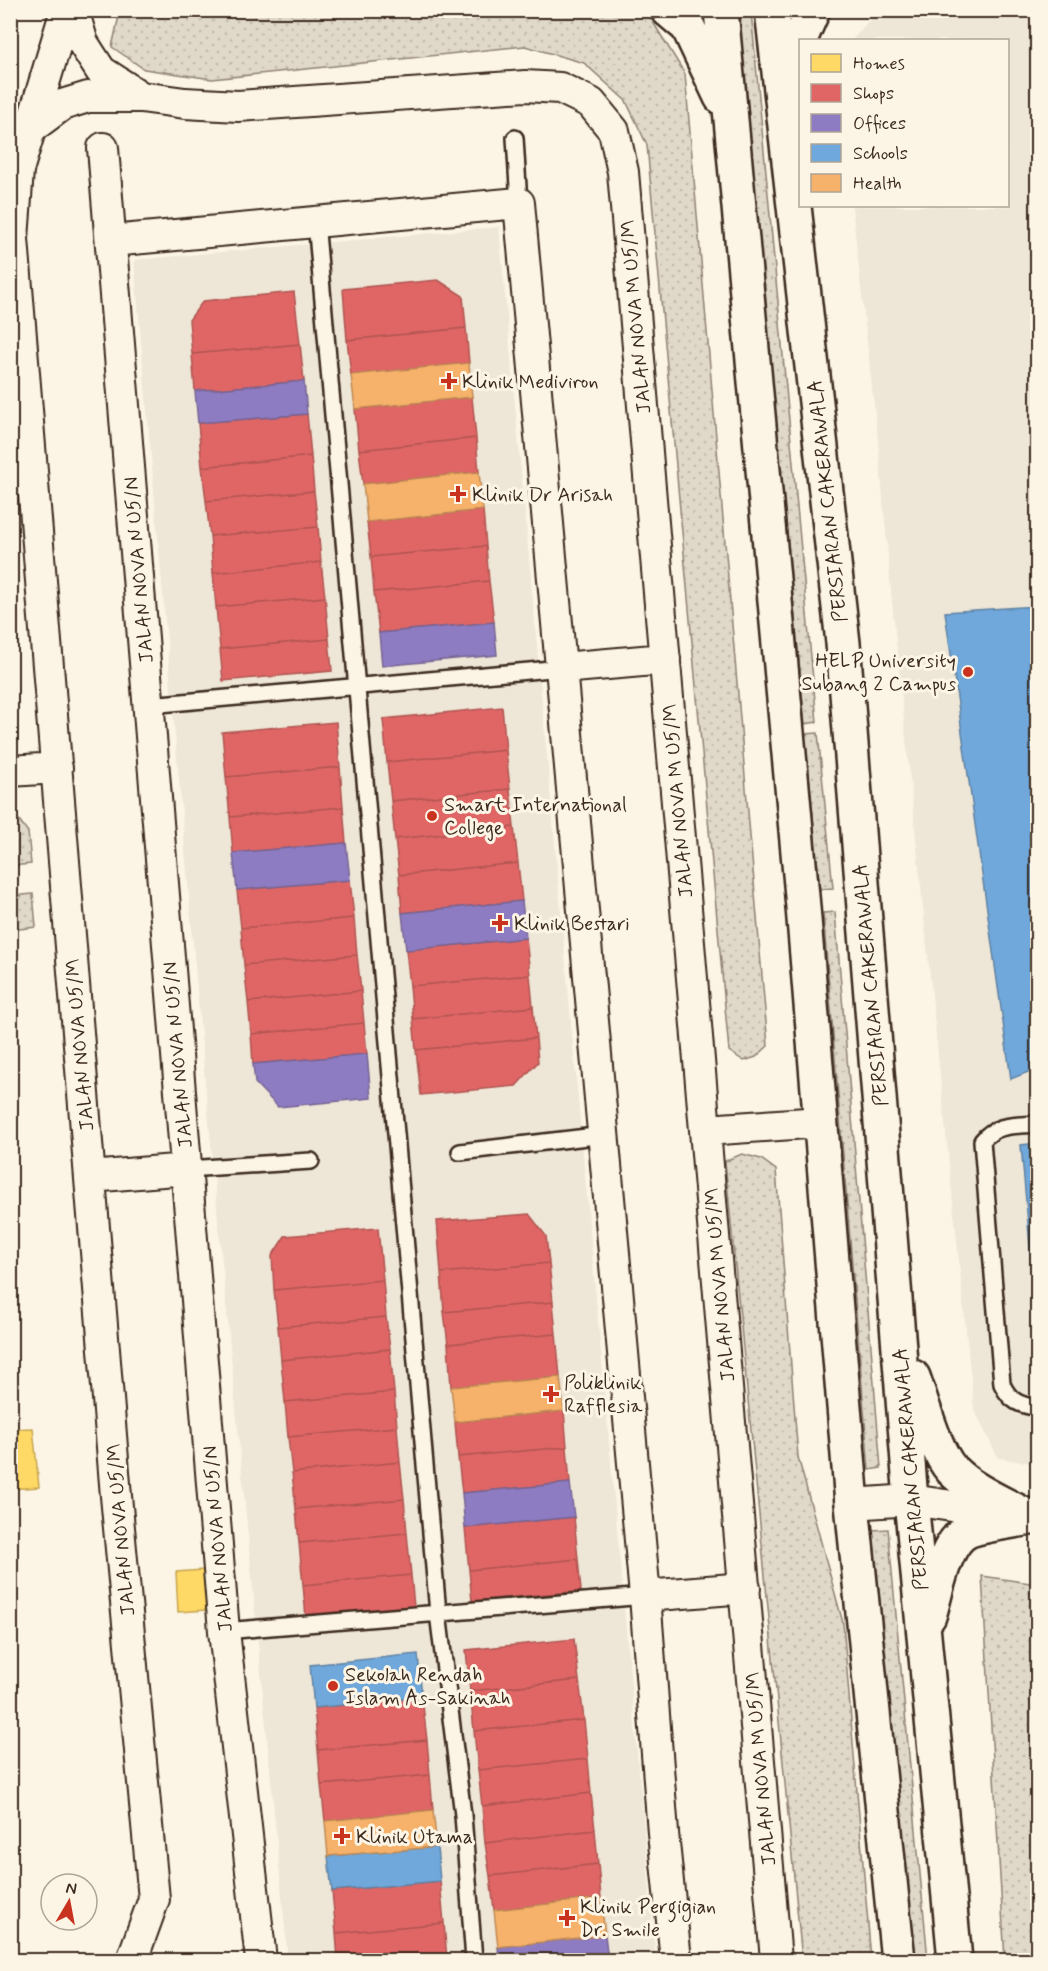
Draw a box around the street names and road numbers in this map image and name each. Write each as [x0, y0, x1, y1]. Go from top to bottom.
street label: JALAN NOVA M U5/M [615, 219, 658, 415]
street label: PERSIARAN CAKERAWALA [802, 378, 855, 623]
street label: JALAN NOVA N U5/N [118, 476, 161, 664]
street label: JALAN NOVA M U5/M [657, 703, 700, 899]
street label: PERSIARAN CAKERAWALA [847, 862, 896, 1107]
street label: JALAN NOVA U5/M [60, 958, 101, 1132]
street label: JALAN NOVA N U5/N [157, 961, 200, 1149]
street label: JALAN NOVA M U5/M [699, 1187, 742, 1383]
street label: PERSIARAN CAKERAWALA [887, 1346, 936, 1591]
street label: JALAN NOVA U5/M [101, 1443, 142, 1617]
street label: JALAN NOVA N U5/N [197, 1445, 240, 1633]
street label: JALAN NOVA M U5/M [740, 1671, 783, 1867]

